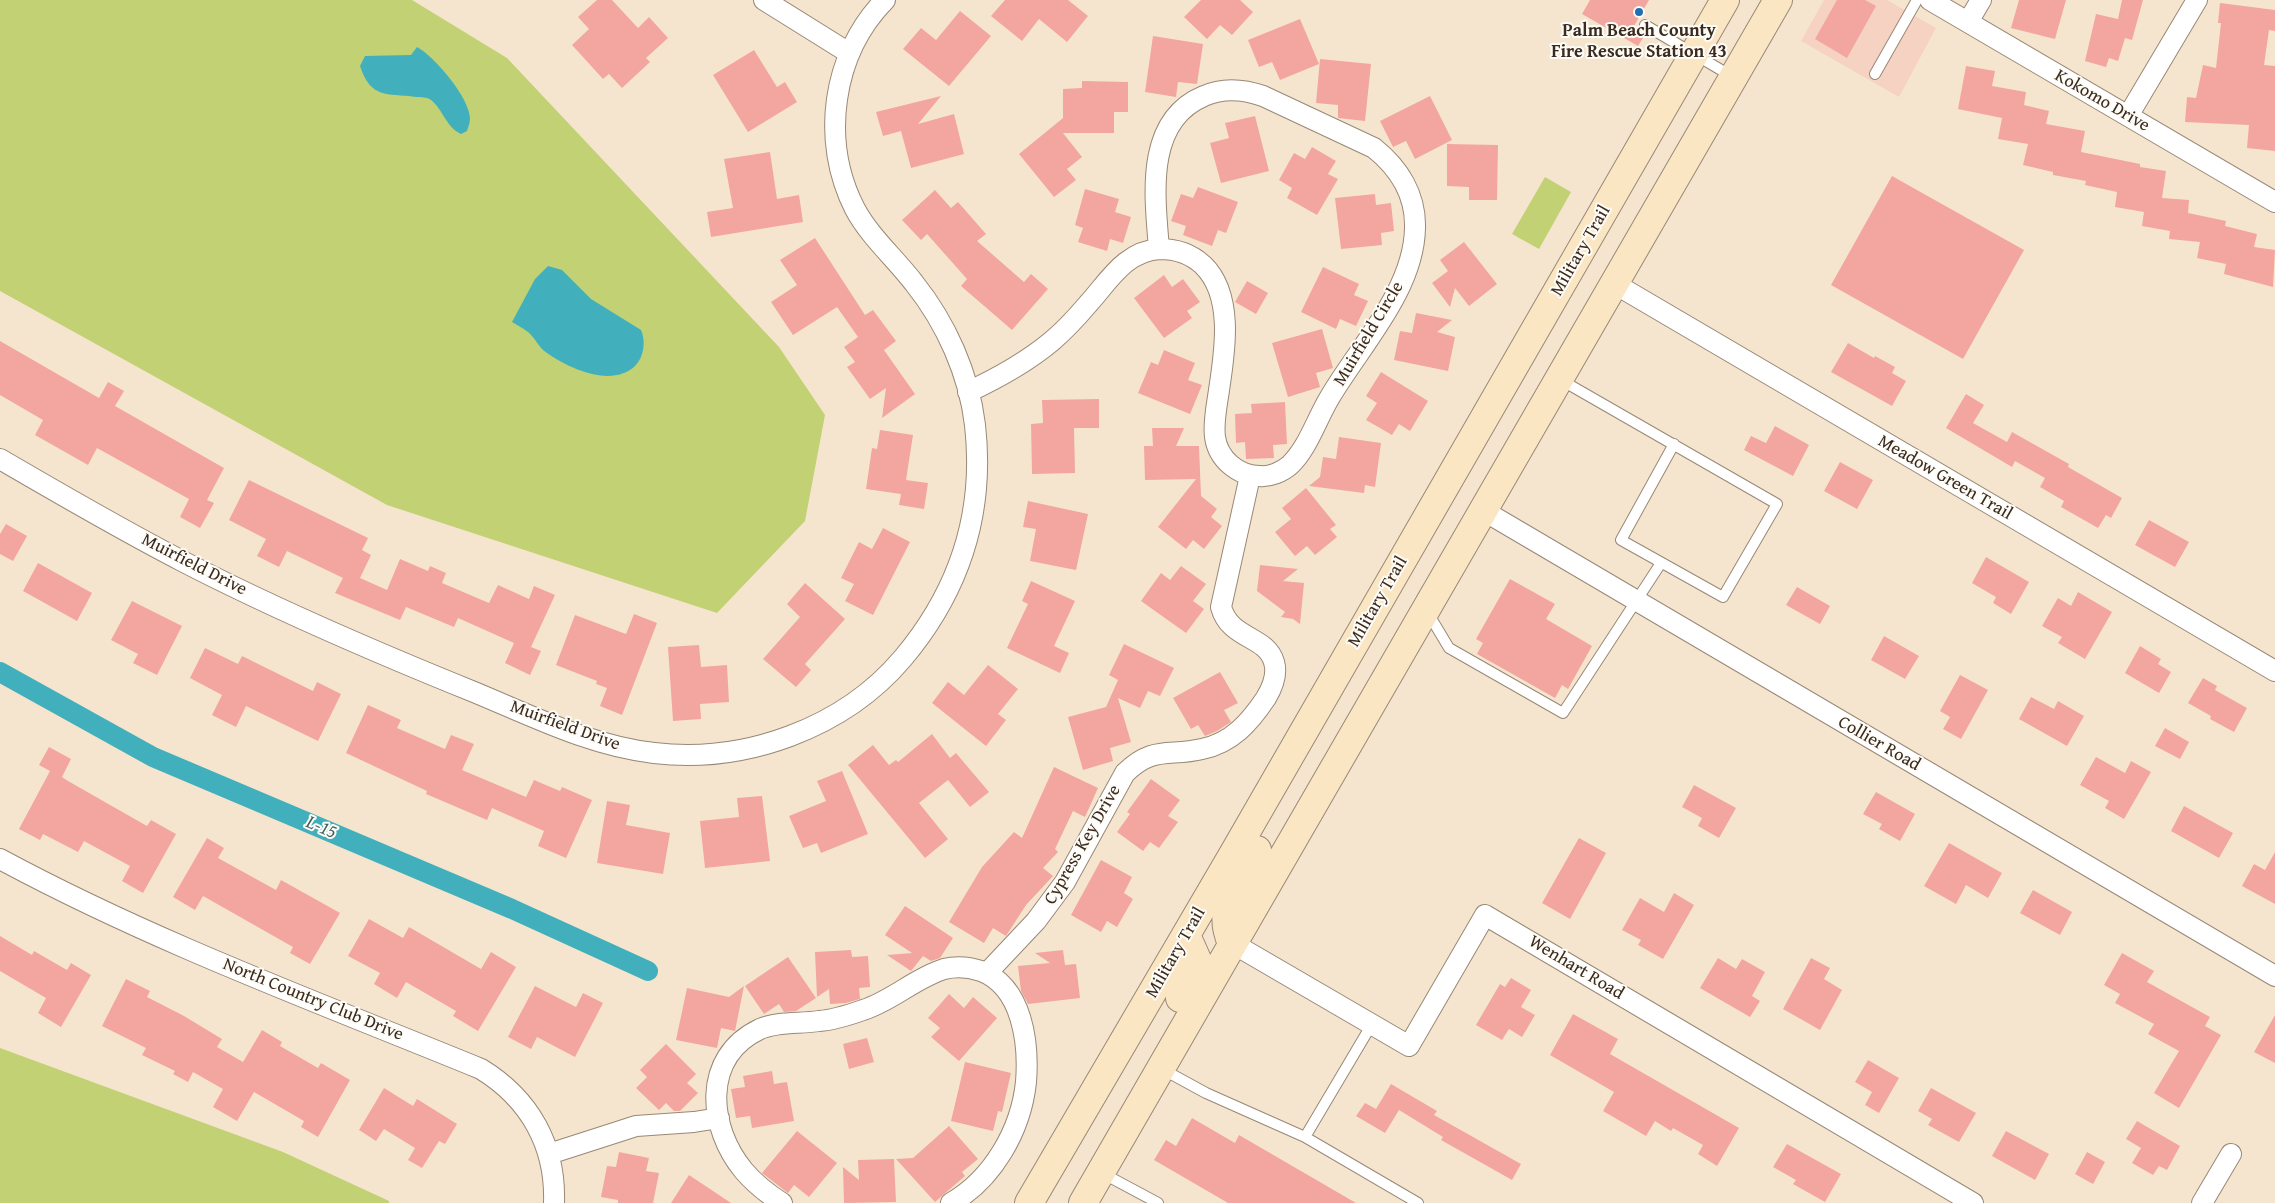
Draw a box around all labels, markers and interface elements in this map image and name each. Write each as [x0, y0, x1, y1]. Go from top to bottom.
marker: Palm Beach County Fire Rescue Station 43 [1633, 6, 1645, 18]
place label: Palm Beach County Fire Rescue Station 43 [1551, 20, 1727, 62]
street label: Kokomo Drive [2051, 65, 2153, 137]
street label: Military Trail [1546, 202, 1616, 300]
street label: Muirfield Circle [1329, 278, 1409, 390]
street label: Meadow Green Trail [1874, 431, 2016, 525]
street label: Muirfield Drive [138, 529, 250, 601]
street label: Military Trail [1343, 553, 1413, 651]
street label: Muirfield Drive [507, 696, 623, 756]
street label: Collier Road [1834, 712, 1924, 776]
street label: Cypress Key Drive [1040, 781, 1126, 909]
water label: L-15 [302, 811, 340, 845]
street label: Military Trail [1141, 904, 1211, 1002]
street label: Wenhart Road [1525, 931, 1627, 1005]
street label: North Country Club Drive [220, 954, 406, 1046]

